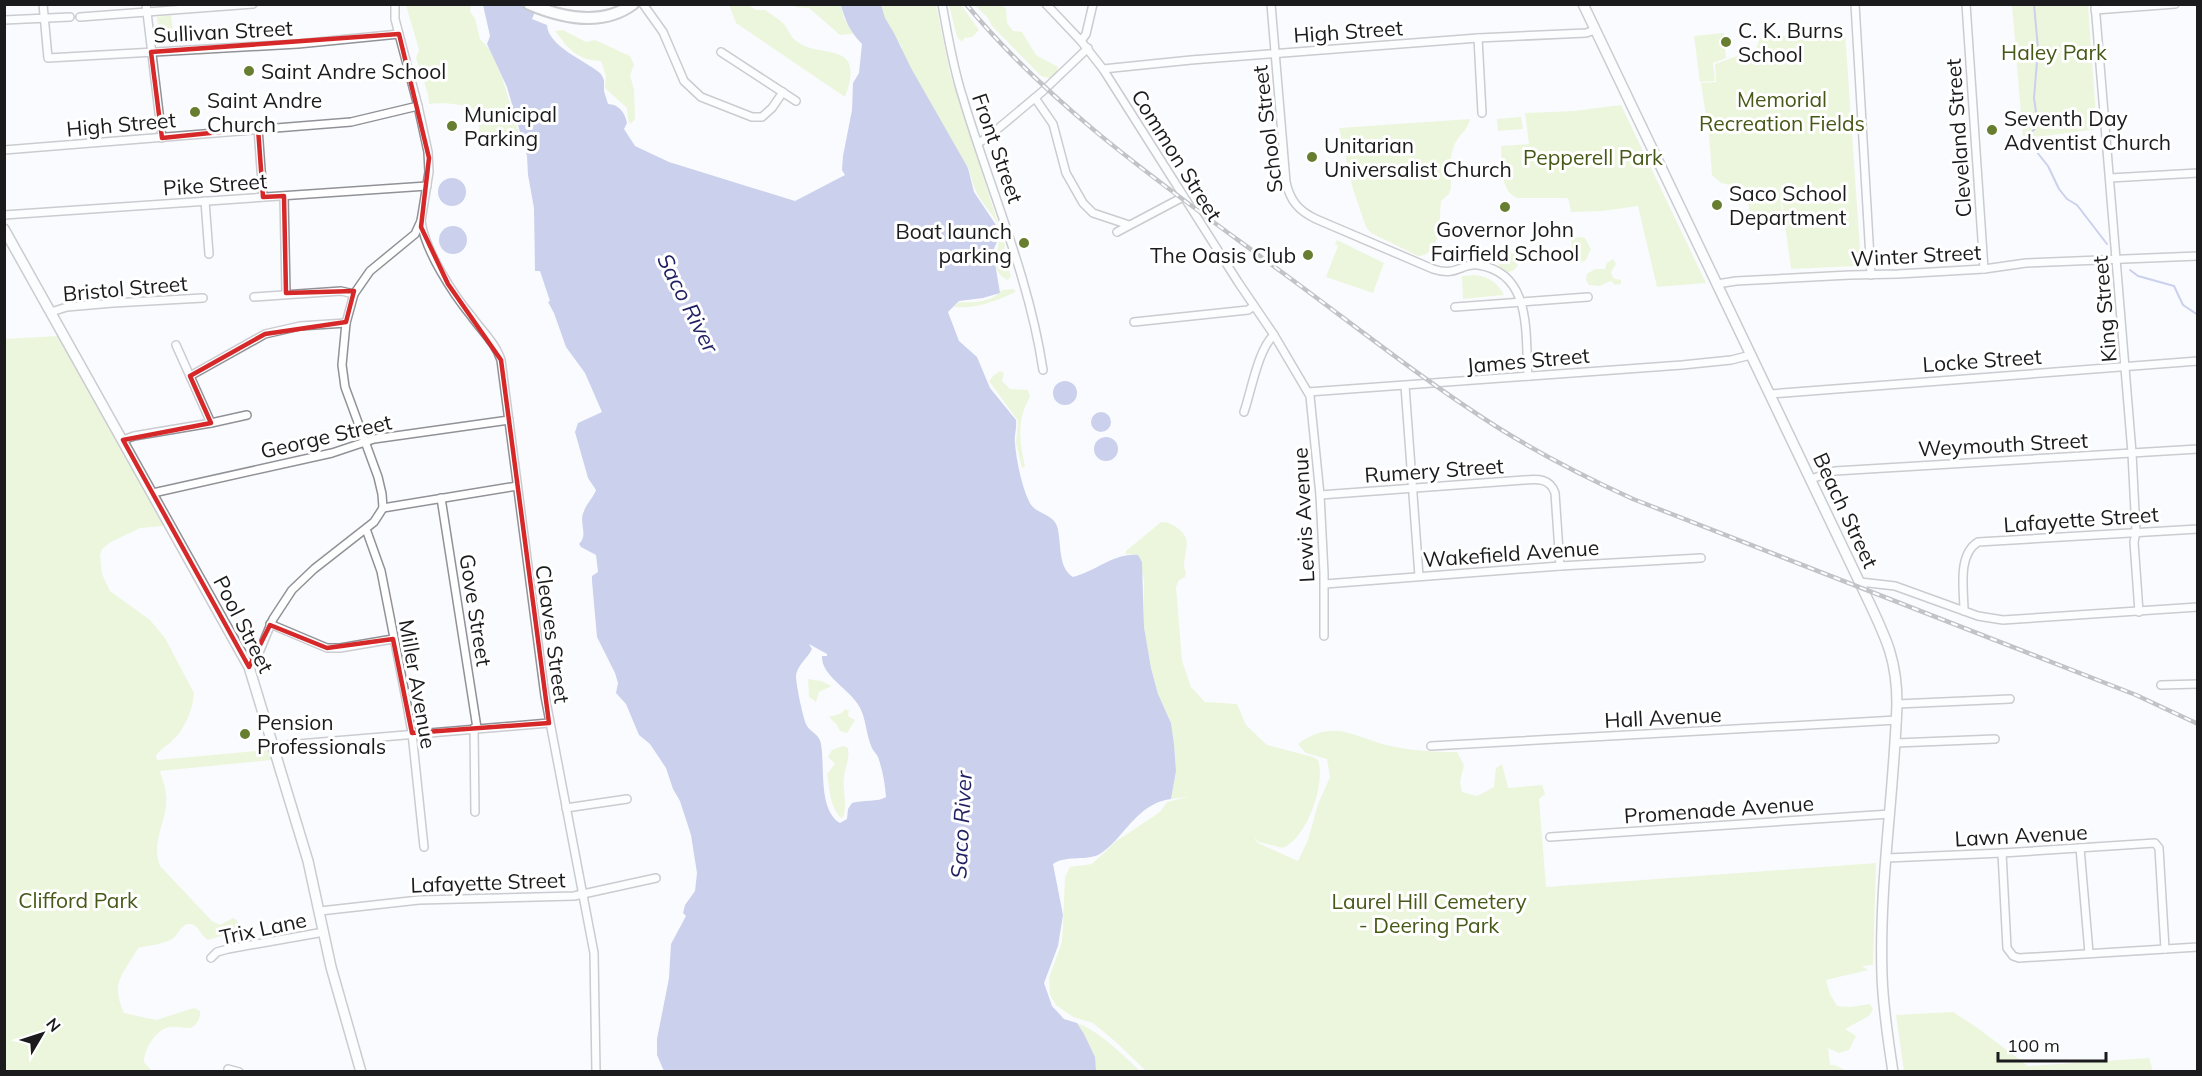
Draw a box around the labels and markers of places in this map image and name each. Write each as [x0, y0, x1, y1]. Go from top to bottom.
place label: C. K. Burns School [1738, 17, 1843, 67]
marker: C. K. Burns School [1719, 35, 1733, 49]
place label: Saint Andre School [261, 58, 446, 84]
marker: Saint Andre School [242, 64, 256, 78]
place label: Saint Andre Church [207, 87, 322, 137]
place label: Municipal Parking [464, 101, 557, 151]
marker: Saint Andre Church [188, 105, 202, 119]
place label: Seventh Day Adventist Church [2004, 105, 2171, 155]
marker: Municipal Parking [445, 119, 459, 133]
marker: Seventh Day Adventist Church [1985, 123, 1999, 137]
place label: Unitarian Universalist Church [1324, 132, 1512, 182]
marker: Unitarian Universalist Church [1305, 150, 1319, 164]
place label: Saco School Department [1729, 180, 1847, 230]
marker: Saco School Department [1710, 198, 1724, 212]
marker: Governor John Fairfield School [1498, 200, 1512, 214]
place label: Governor John Fairfield School [1431, 216, 1579, 266]
place label: Boat launch parking [896, 218, 1012, 268]
marker: Boat launch parking [1017, 236, 1031, 250]
place label: The Oasis Club [1150, 242, 1296, 268]
marker: The Oasis Club [1301, 248, 1315, 262]
place label: Pension Professionals [257, 709, 386, 759]
marker: Pension Professionals [238, 727, 252, 741]

